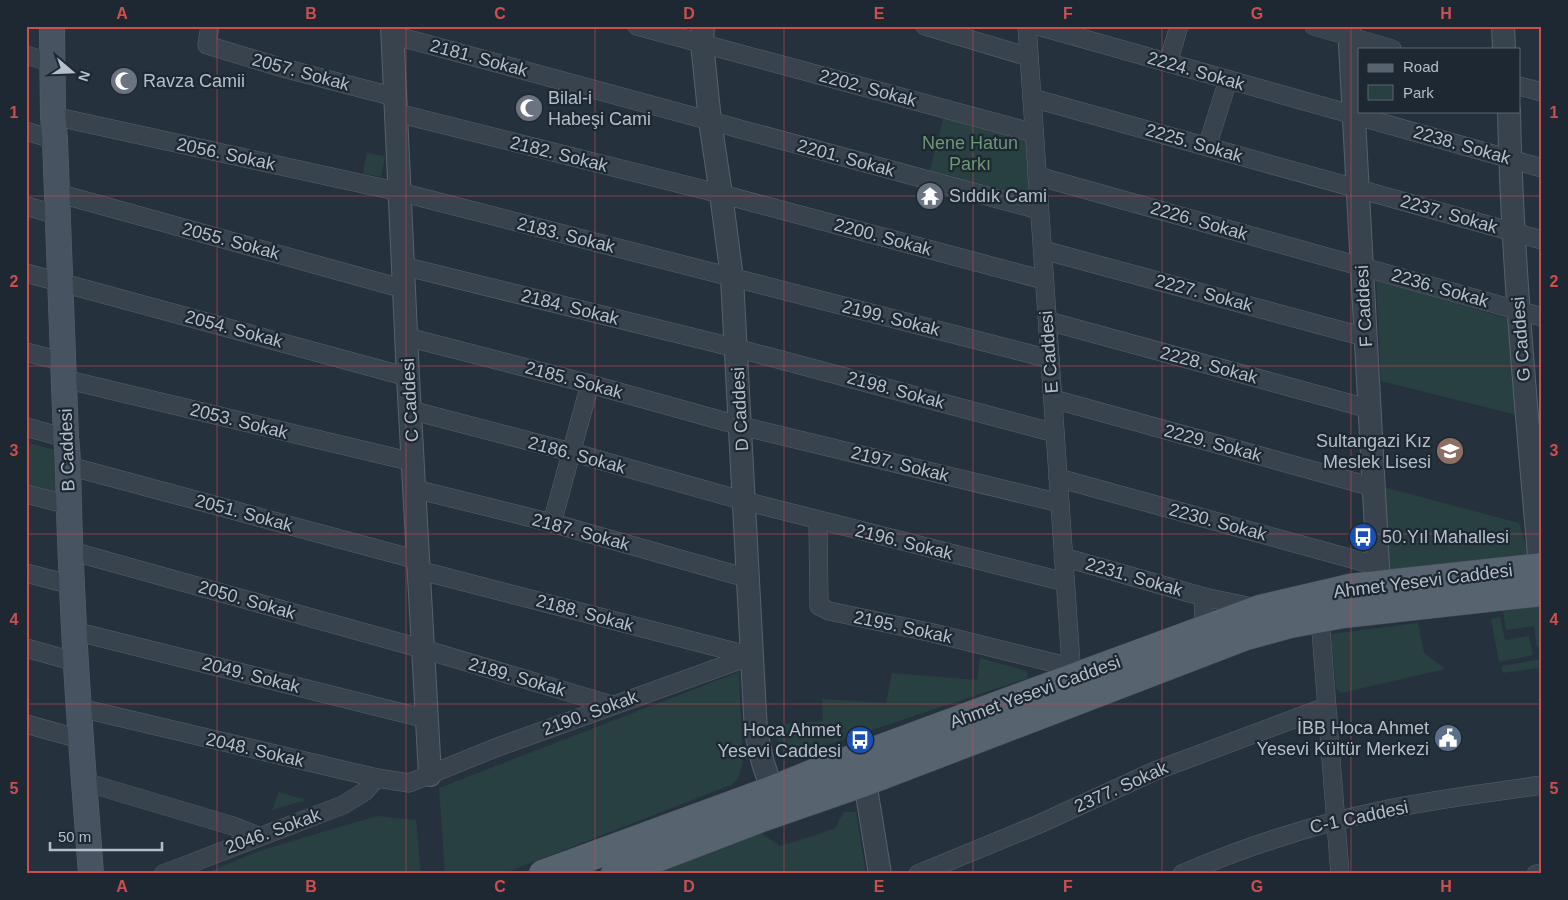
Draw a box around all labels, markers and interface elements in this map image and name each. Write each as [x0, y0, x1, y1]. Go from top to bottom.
text: A [116, 5, 128, 22]
text: B [305, 5, 317, 22]
text: C [494, 5, 506, 22]
text: D [683, 5, 695, 22]
text: E [874, 5, 885, 22]
text: F [1063, 5, 1073, 22]
text: G [1251, 5, 1263, 22]
text: H [1440, 5, 1452, 22]
street label: 2181. Sokak [428, 35, 531, 81]
north arrow [48, 48, 98, 98]
street label: 2224. Sokak [1145, 48, 1248, 95]
legend [1358, 48, 1520, 112]
street label: 2057. Sokak [250, 49, 353, 95]
text: Road [1403, 58, 1439, 75]
street label: 2202. Sokak [817, 65, 920, 111]
mosque icon: Ravza Camii [109, 66, 139, 96]
text: N [75, 69, 94, 84]
place label: Ravza Camii [143, 71, 245, 91]
text: Park [1403, 84, 1434, 101]
place label: Bilal-i Habeşi Cami [548, 88, 651, 129]
mosque icon: Bilal-i Habeşi Cami [514, 93, 544, 123]
text: 1 [10, 104, 19, 121]
text: 1 [1550, 104, 1559, 121]
street label: 2225. Sokak [1143, 120, 1246, 167]
street label: 2238. Sokak [1411, 122, 1514, 169]
street label: 2182. Sokak [508, 132, 611, 176]
park label: Nene Hatun Parkı [922, 133, 1018, 174]
street label: 2056. Sokak [175, 134, 278, 174]
street label: 2201. Sokak [795, 135, 898, 181]
temple icon: Sıddık Cami [915, 181, 945, 211]
place label: Sıddık Cami [949, 186, 1047, 206]
street label: 2237. Sokak [1398, 191, 1501, 238]
street label: 2226. Sokak [1148, 198, 1251, 245]
street label: 2183. Sokak [515, 213, 618, 257]
street label: 2200. Sokak [832, 214, 935, 260]
street label: 2055. Sokak [180, 218, 283, 264]
street label: F Caddesi [1352, 265, 1376, 347]
street label: 2236. Sokak [1389, 265, 1492, 312]
street label: 2227. Sokak [1153, 270, 1256, 316]
text: 2 [10, 273, 19, 290]
text: 2 [1550, 273, 1559, 290]
street label: 2184. Sokak [519, 285, 622, 329]
street label: 2199. Sokak [840, 296, 943, 340]
street label: G Caddesi [1508, 296, 1534, 382]
street label: 2054. Sokak [183, 306, 286, 352]
street label: E Caddesi [1036, 310, 1062, 394]
street label: 2228. Sokak [1158, 342, 1261, 388]
street label: 2185. Sokak [523, 357, 626, 403]
street label: C Caddesi [398, 358, 422, 442]
street label: D Caddesi [728, 367, 752, 451]
street label: 2198. Sokak [845, 367, 948, 413]
street label: 2053. Sokak [188, 399, 291, 443]
street label: B Caddesi [56, 408, 78, 492]
street label: 2229. Sokak [1162, 420, 1265, 466]
place label: Sultangazi Kız Meslek Lisesi [1316, 431, 1431, 472]
street label: 2186. Sokak [526, 432, 629, 478]
school or university icon: Sultangazi Kız Meslek Lisesi [1435, 436, 1465, 466]
text: 3 [10, 442, 19, 459]
street label: 2197. Sokak [849, 442, 952, 486]
text: 3 [1550, 442, 1559, 459]
street label: 2051. Sokak [193, 490, 296, 536]
street label: 2230. Sokak [1167, 499, 1270, 545]
street label: 2187. Sokak [530, 509, 633, 555]
street label: 2196. Sokak [853, 520, 956, 564]
bus stop icon: 50.Yıl Mahallesi [1348, 522, 1378, 552]
place label: 50.Yıl Mahallesi [1382, 527, 1509, 547]
street label: 2231. Sokak [1083, 554, 1186, 601]
street label: Ahmet Yesevi Caddesi [1332, 560, 1514, 602]
street label: 2050. Sokak [196, 577, 299, 624]
street label: 2188. Sokak [534, 590, 637, 636]
street label: 2195. Sokak [852, 607, 955, 647]
text: 4 [10, 611, 19, 628]
text: 4 [1550, 611, 1559, 628]
street label: Ahmet Yesevi Caddesi [947, 652, 1123, 732]
street label: 2049. Sokak [200, 653, 303, 697]
street label: 2189. Sokak [466, 654, 569, 701]
street label: 2190. Sokak [540, 686, 641, 740]
place label: İBB Hoca Ahmet Yesevi Kültür Merkezi [1257, 718, 1429, 759]
place label: Hoca Ahmet Yesevi Caddesi [718, 720, 841, 761]
public building icon: İBB Hoca Ahmet Yesevi Kültür Merkezi [1433, 723, 1463, 753]
bus stop icon: Hoca Ahmet Yesevi Caddesi [845, 725, 875, 755]
street label: 2048. Sokak [204, 729, 307, 771]
street label: 2377. Sokak [1071, 757, 1172, 816]
text: 5 [10, 780, 19, 797]
text: 5 [1550, 780, 1559, 797]
street label: C-1 Caddesi [1308, 797, 1410, 837]
street label: 2046. Sokak [223, 804, 324, 858]
scale bar [50, 820, 162, 852]
text: 50 m [58, 828, 91, 845]
text: A [116, 878, 128, 895]
text: B [305, 878, 317, 895]
text: C [494, 878, 506, 895]
text: D [683, 878, 695, 895]
text: E [874, 878, 885, 895]
text: F [1063, 878, 1073, 895]
text: G [1251, 878, 1263, 895]
text: H [1440, 878, 1452, 895]

